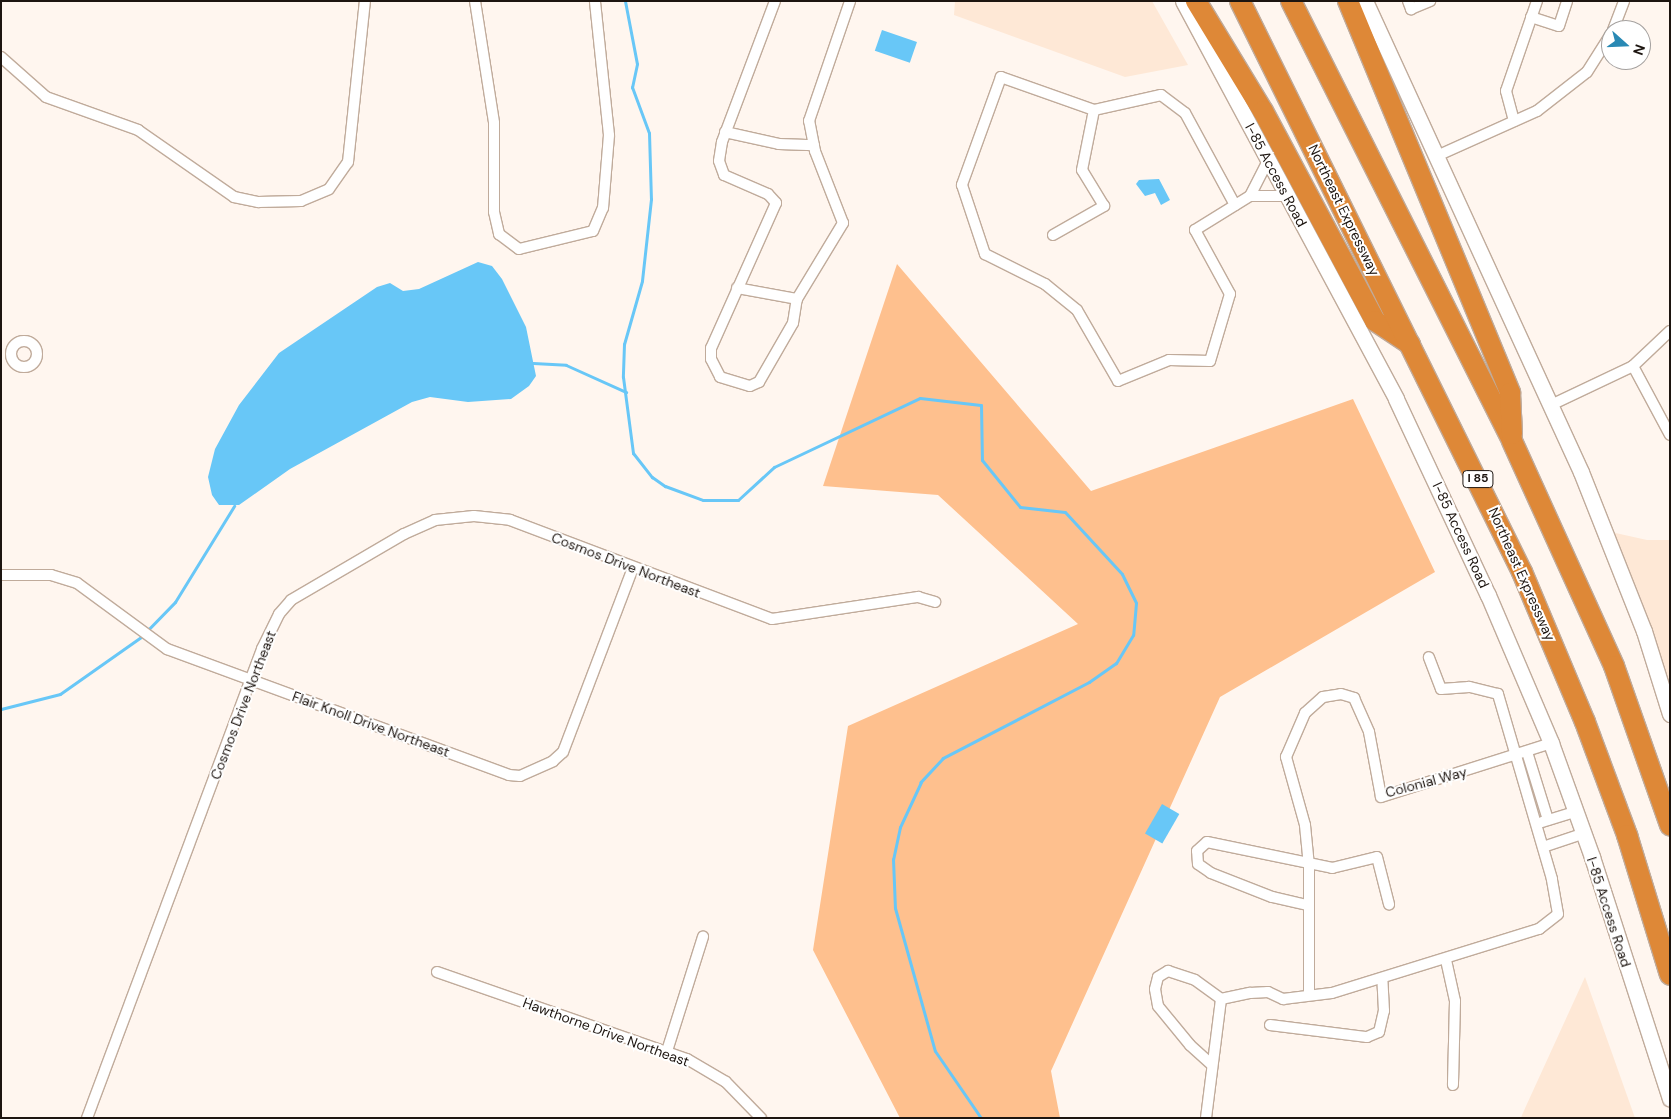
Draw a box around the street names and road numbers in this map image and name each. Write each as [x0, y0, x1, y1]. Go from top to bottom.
street label: I-85 Access Road [1242, 120, 1310, 230]
street label: Northeast Expressway [1305, 142, 1383, 278]
road number: I 85 [1462, 469, 1494, 488]
street label: I-85 Access Road [1429, 479, 1493, 591]
street label: Northeast Expressway [1485, 505, 1559, 643]
street label: Cosmos Drive Northeast [549, 529, 703, 601]
street label: Cosmos Drive Northeast [207, 628, 279, 782]
street label: Flair Knoll Drive Northeast [290, 688, 452, 760]
street label: Colonial Way [1383, 763, 1469, 801]
street label: I-85 Access Road [1583, 855, 1635, 969]
street label: Hawthorne Drive Northeast [521, 994, 691, 1070]

